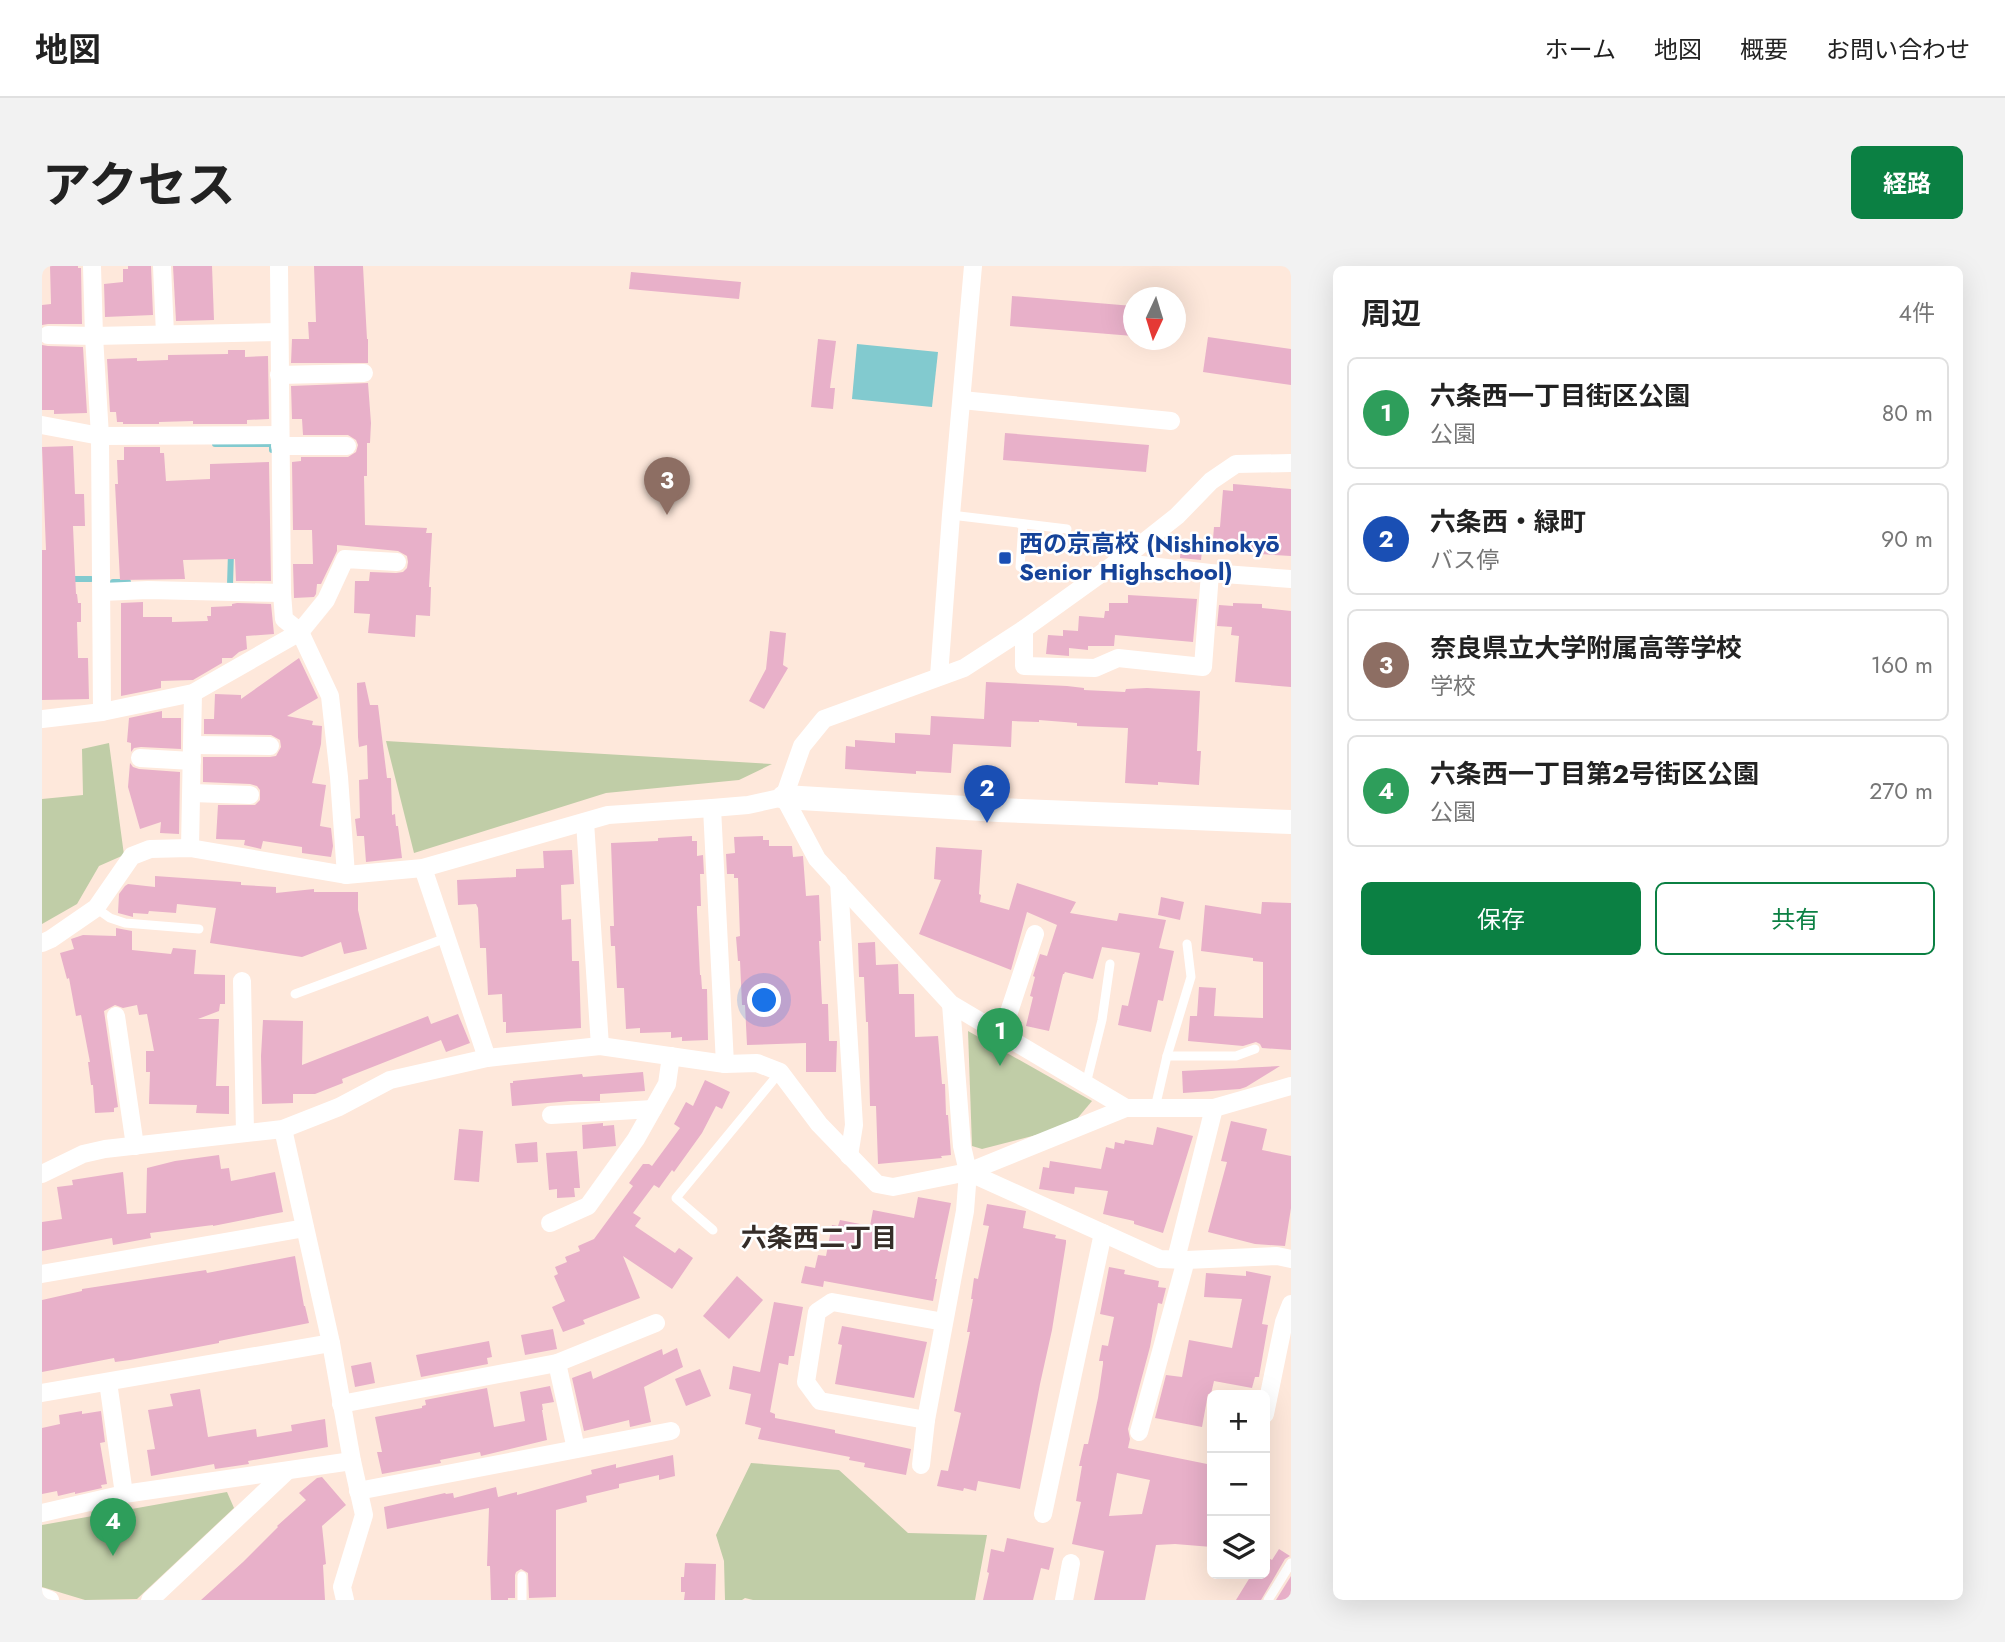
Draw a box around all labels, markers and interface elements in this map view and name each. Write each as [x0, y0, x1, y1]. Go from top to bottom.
text: 地図 [35, 26, 101, 73]
text: ホーム [1545, 32, 1616, 67]
text: 地図 [1654, 32, 1702, 67]
text: 概要 [1740, 32, 1788, 67]
text: お問い合わせ [1826, 32, 1970, 67]
button: 経路 [1851, 146, 1963, 219]
text: アクセス [42, 150, 236, 220]
north arrow [1123, 287, 1186, 350]
text: 周辺 [1361, 292, 1421, 335]
text: 4件 [1899, 296, 1935, 330]
text: 六条西一丁目街区公園 [1430, 377, 1690, 415]
text: 1 [1380, 396, 1392, 430]
text: 80 m [1882, 396, 1933, 430]
text: 公園 [1430, 417, 1476, 451]
pin: 3 [644, 457, 690, 515]
text: 六条西・緑町 [1430, 503, 1586, 541]
text: 2 [1378, 522, 1394, 556]
text: 90 m [1881, 522, 1933, 556]
place label: 西の京高校 (Nishinokyō Senior Highschool) [1019, 526, 1280, 589]
text: バス停 [1430, 543, 1499, 577]
marker: 西の京高校 (Nishinokyō Senior Highschool) [997, 550, 1013, 566]
text: 奈良県立大学附属高等学校 [1430, 629, 1742, 667]
text: 3 [1379, 648, 1393, 682]
text: 160 m [1871, 648, 1933, 682]
text: 学校 [1430, 669, 1476, 703]
text: 六条西一丁目第2号街区公園 [1430, 755, 1759, 793]
pin: 2 [964, 765, 1010, 823]
text: 4 [1378, 774, 1394, 808]
text: 270 m [1869, 774, 1933, 808]
text: 公園 [1430, 795, 1476, 829]
button: 保存 [1361, 882, 1641, 955]
button: 共有 [1655, 882, 1935, 955]
your location [747, 983, 781, 1017]
pin: 1 [977, 1008, 1023, 1066]
district label: 六条西二丁目 [741, 1219, 897, 1257]
map controls [1207, 1390, 1270, 1579]
button: + [1207, 1390, 1270, 1453]
button: − [1207, 1453, 1270, 1516]
pin: 4 [90, 1498, 136, 1556]
button: layers [1207, 1516, 1270, 1579]

